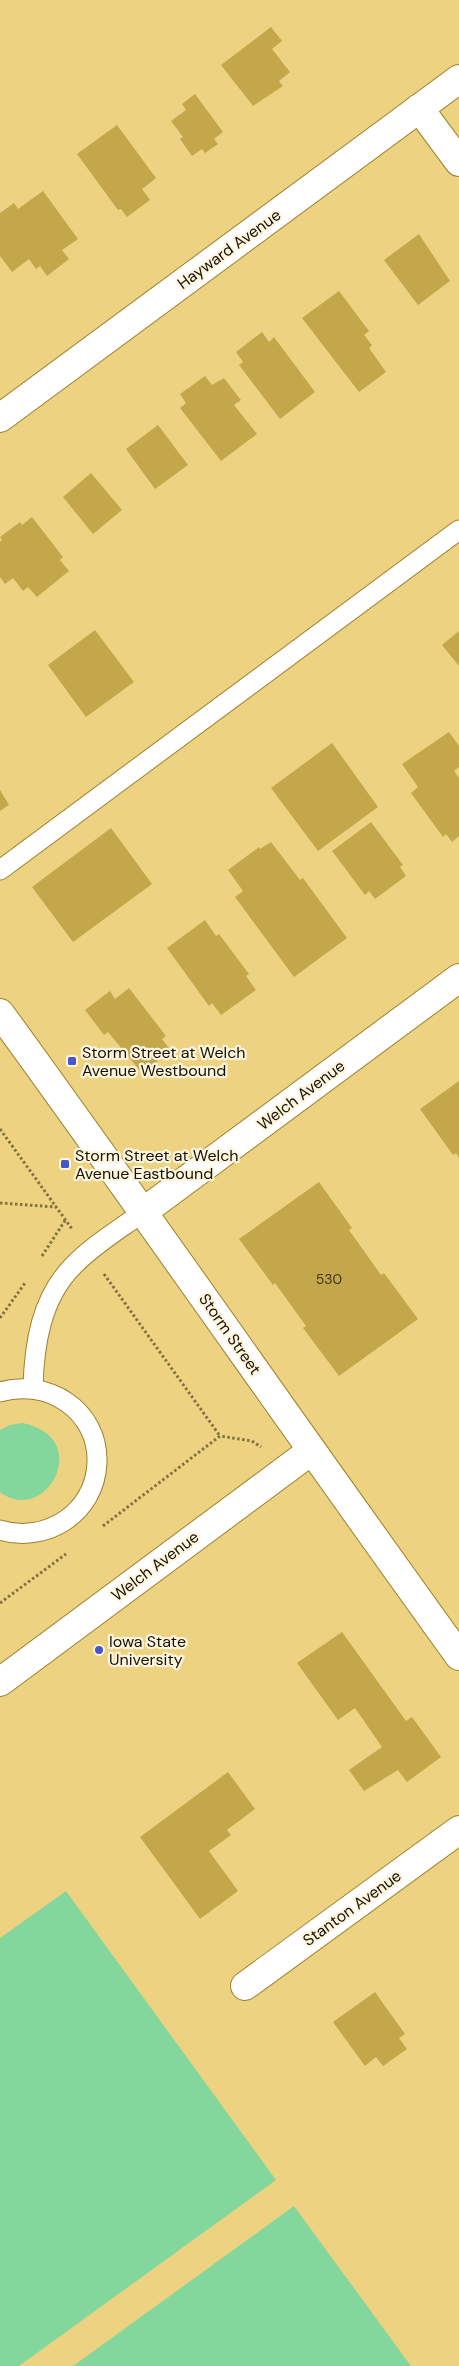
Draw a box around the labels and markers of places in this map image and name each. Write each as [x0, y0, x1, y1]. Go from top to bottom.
place label: Storm Street at Welch Avenue Westbound [82, 1042, 246, 1081]
marker: Storm Street at Welch Avenue Westbound [66, 1055, 78, 1067]
place label: Storm Street at Welch Avenue Eastbound [75, 1145, 239, 1184]
marker: Storm Street at Welch Avenue Eastbound [59, 1158, 71, 1170]
place label: Iowa State University [109, 1631, 186, 1670]
marker: Iowa State University [93, 1644, 105, 1656]

